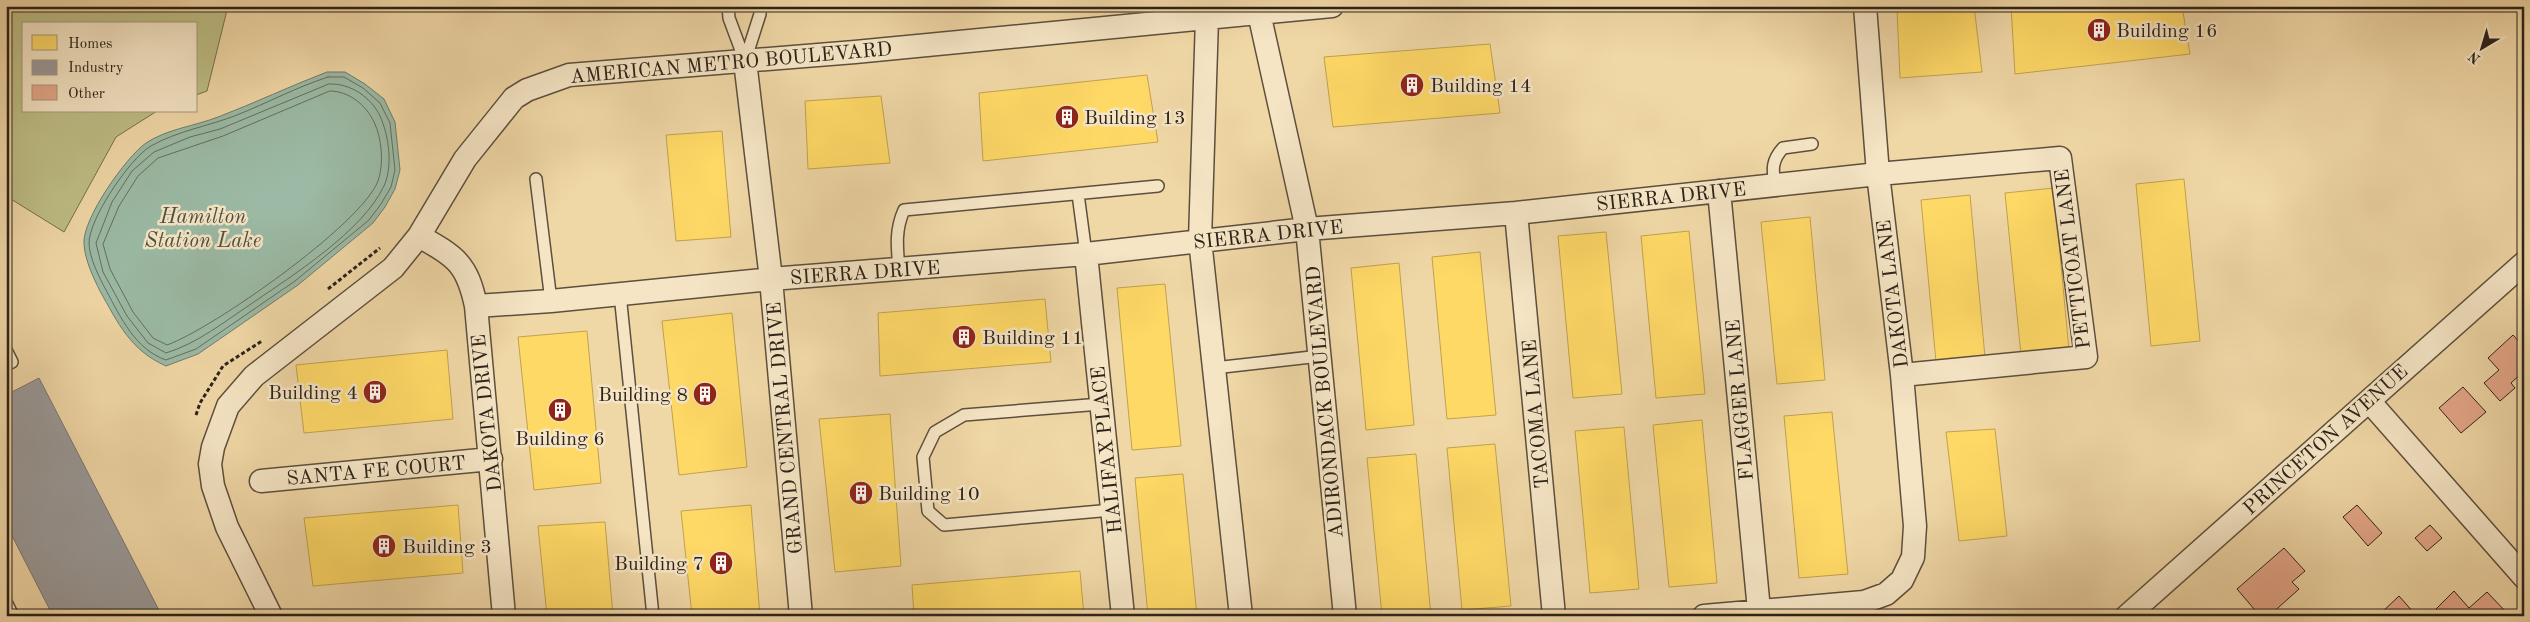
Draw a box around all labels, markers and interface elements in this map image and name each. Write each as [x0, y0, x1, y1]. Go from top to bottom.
building icon: Building 16 [2086, 17, 2112, 43]
legend [22, 22, 198, 112]
place label: Building 16 [2116, 22, 2218, 42]
north arrow [2458, 22, 2508, 72]
text: Homes [68, 37, 113, 52]
street label: AMERICAN METRO BOULEVARD [569, 40, 893, 88]
text: N [2466, 48, 2483, 66]
text: Industry [68, 61, 124, 76]
building icon: Building 14 [1399, 72, 1425, 98]
place label: Building 14 [1430, 77, 1532, 97]
text: Other [68, 87, 105, 102]
building icon: Building 13 [1054, 104, 1080, 130]
place label: Building 13 [1084, 109, 1186, 129]
street label: PETTICOAT LANE [2053, 168, 2095, 350]
street label: SIERRA DRIVE [1595, 180, 1747, 216]
water label: Hamilton Station Lake [145, 207, 261, 252]
street label: SIERRA DRIVE [1192, 218, 1344, 254]
street label: DAKOTA LANE [1875, 218, 1913, 369]
street label: SIERRA DRIVE [789, 259, 941, 289]
street label: ADIRONDACK BOULEVARD [1304, 265, 1348, 539]
street label: GRAND CENTRAL DRIVE [765, 301, 807, 555]
street label: FLAGGER LANE [1724, 318, 1758, 481]
building icon: Building 11 [951, 324, 977, 350]
place label: Building 11 [982, 329, 1084, 349]
street label: DAKOTA DRIVE [470, 333, 506, 493]
street label: TACOMA LANE [1520, 338, 1553, 489]
street label: PRINCETON AVENUE [2240, 362, 2412, 519]
street label: HALIFAX PLACE [1089, 365, 1127, 535]
building icon: Building 4 [362, 379, 388, 405]
building icon: Building 8 [692, 381, 718, 407]
place label: Building 4 [268, 384, 358, 404]
place label: Building 8 [598, 386, 688, 406]
building icon: Building 6 [547, 397, 573, 423]
place label: Building 6 [515, 430, 605, 450]
street label: SANTA FE COURT [286, 454, 467, 490]
building icon: Building 10 [848, 480, 874, 506]
place label: Building 10 [878, 485, 980, 505]
building icon: Building 3 [371, 533, 397, 559]
place label: Building 3 [402, 538, 492, 558]
building icon: Building 7 [708, 550, 734, 576]
place label: Building 7 [614, 555, 704, 575]

